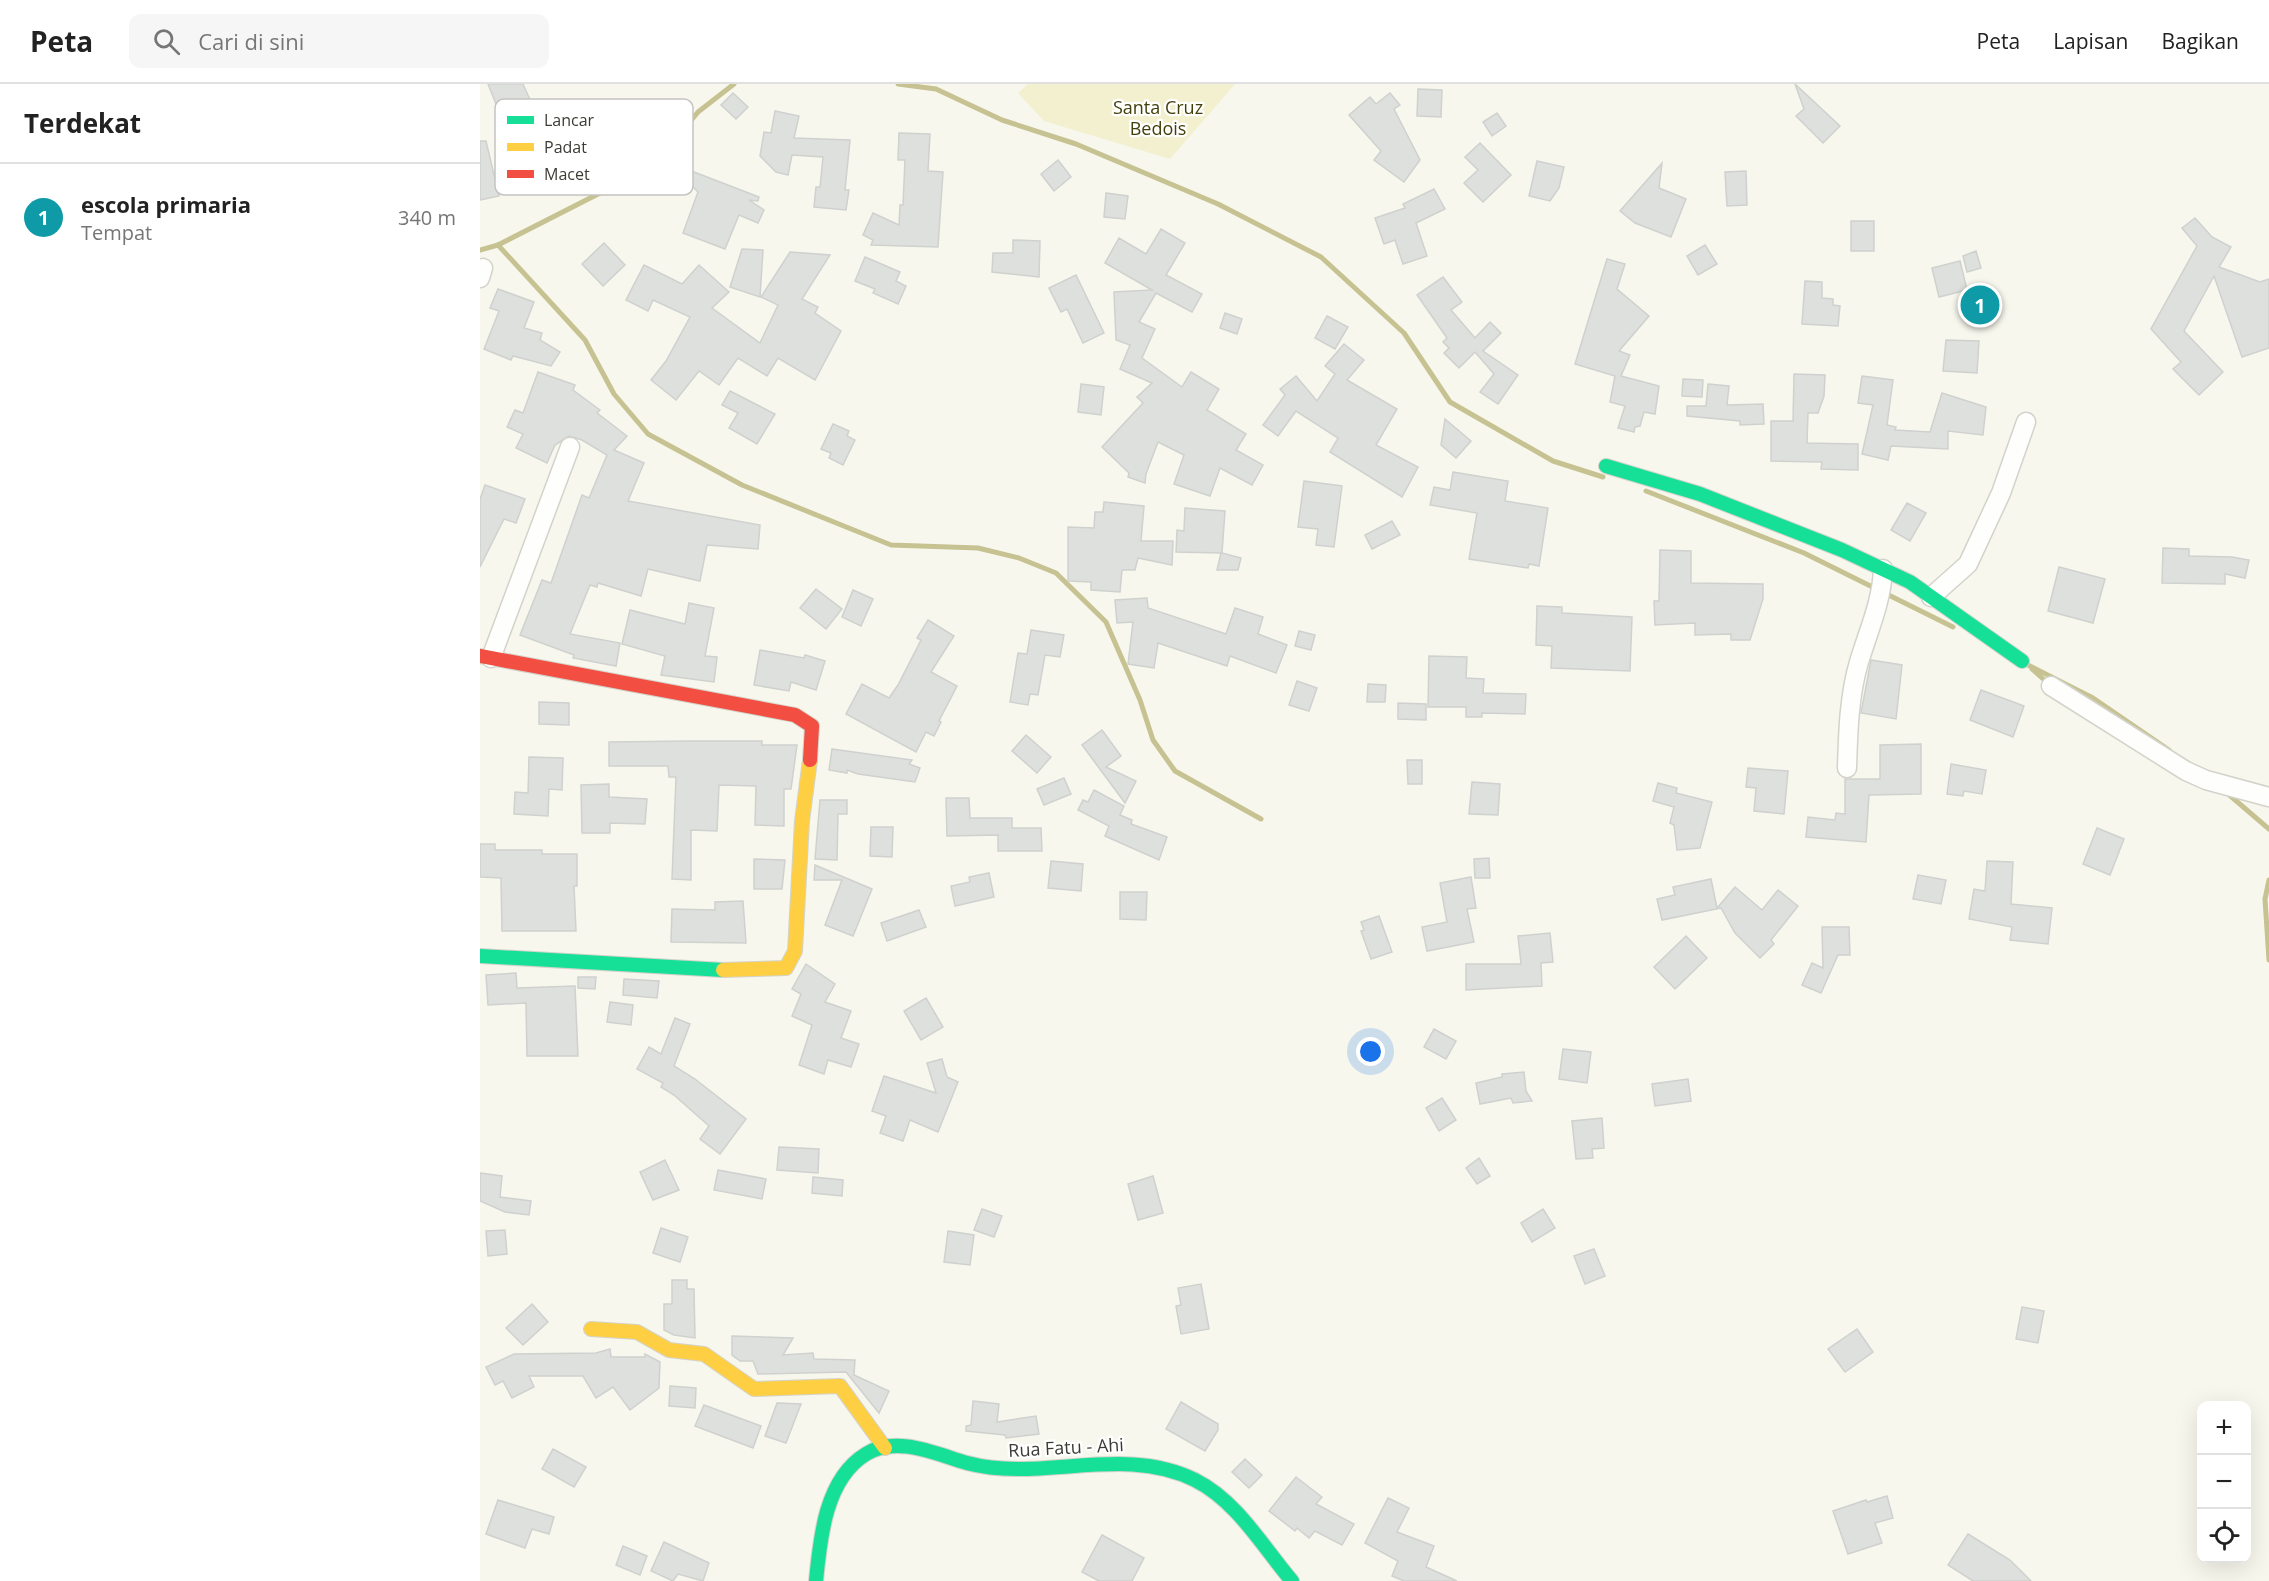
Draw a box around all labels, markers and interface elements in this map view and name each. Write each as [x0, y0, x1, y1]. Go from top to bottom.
search box [129, 14, 549, 68]
text: Peta [30, 22, 93, 60]
icon: search [150, 25, 183, 58]
text: Cari di sini [198, 26, 304, 56]
text: Peta [1977, 27, 2020, 55]
text: Lapisan [2053, 27, 2128, 55]
text: Bagikan [2161, 27, 2239, 55]
park label: Santa Cruz Bedois [1113, 95, 1203, 140]
legend [495, 99, 693, 195]
text: Terdekat [24, 105, 141, 141]
text: Lancar [544, 109, 595, 131]
text: Padat [544, 136, 587, 158]
text: Macet [544, 163, 590, 185]
text: escola primaria [81, 189, 251, 219]
text: 1 [38, 204, 49, 231]
text: 340 m [398, 204, 456, 231]
text: Tempat [81, 219, 152, 246]
pin: 1 [1960, 282, 2000, 328]
your location [1356, 1037, 1385, 1066]
map controls [2197, 1401, 2251, 1563]
button: + [2197, 1401, 2251, 1455]
street label: Rua Fatu - Ahi [1008, 1432, 1124, 1462]
button: − [2197, 1455, 2251, 1509]
button: locate [2197, 1509, 2251, 1563]

